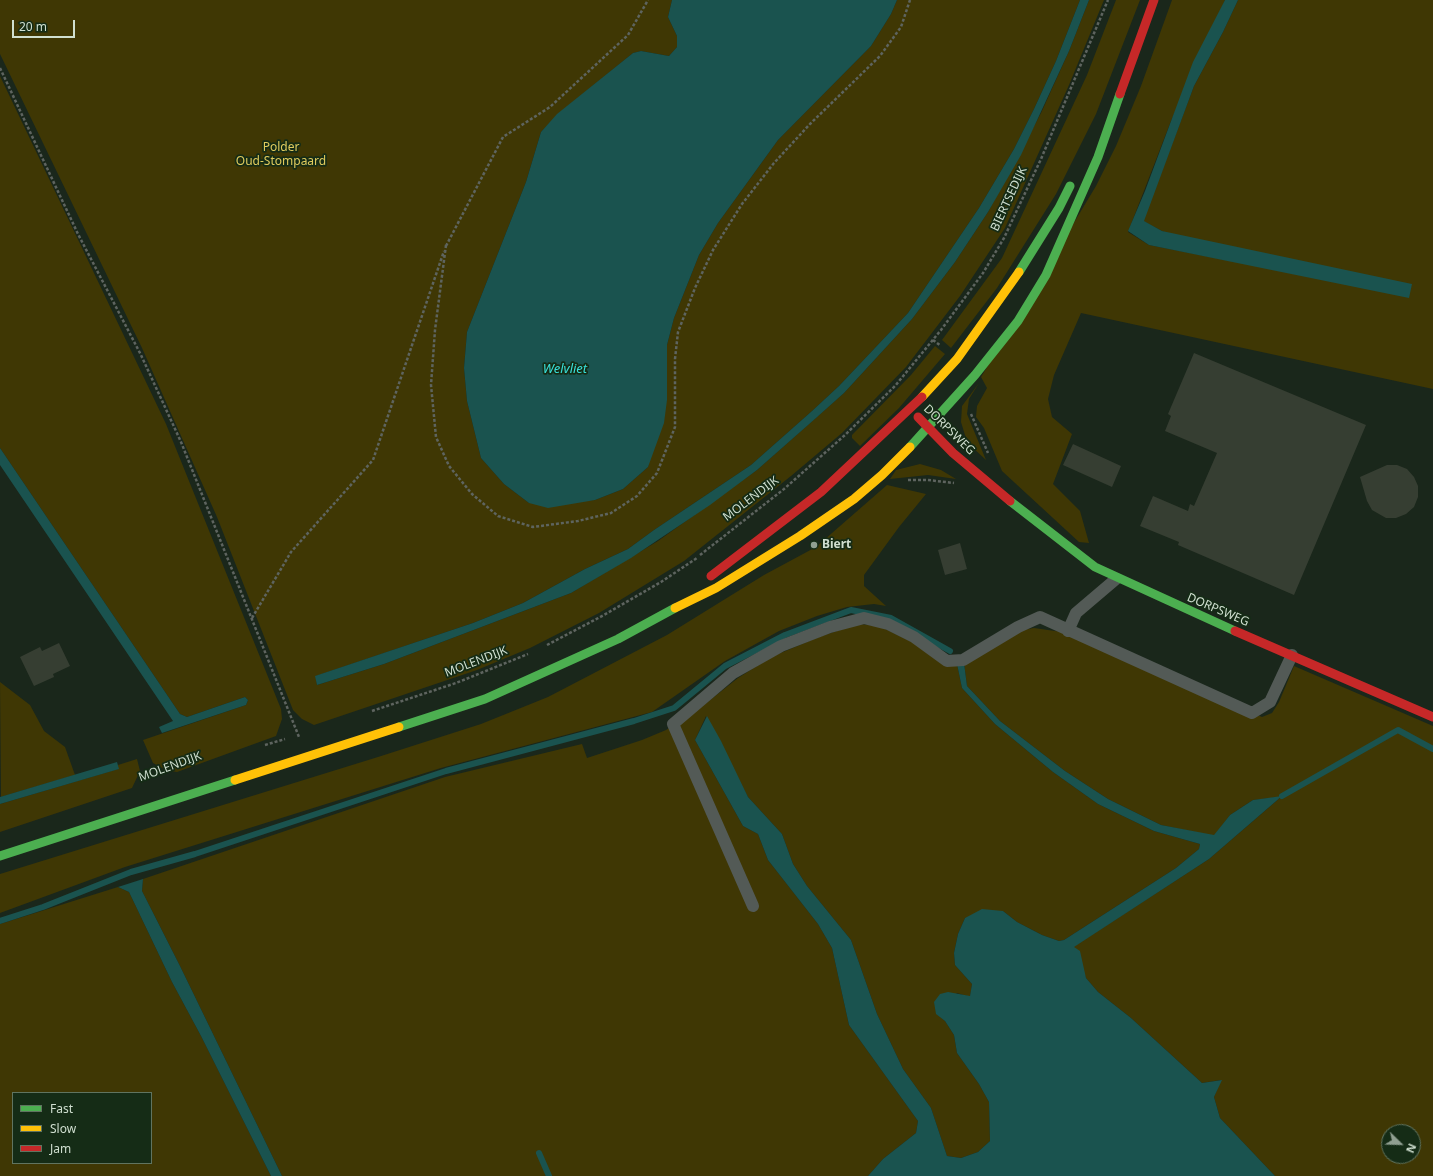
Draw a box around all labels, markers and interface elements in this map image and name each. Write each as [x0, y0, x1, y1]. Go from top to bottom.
scale bar [14, 12, 77, 38]
text: 20 m [19, 18, 47, 35]
park label: Polder Oud-Stompaard [236, 141, 326, 169]
street label: BIERTSEDIJK [988, 164, 1030, 234]
water label: Welvliet [543, 361, 587, 377]
street label: DORPSWEG [920, 402, 978, 458]
street label: MOLENDIJK [720, 473, 782, 525]
place label: Biert [822, 538, 851, 552]
marker: Biert [809, 540, 819, 550]
street label: DORPSWEG [1185, 590, 1251, 630]
street label: MOLENDIJK [443, 643, 509, 681]
street label: MOLENDIJK [137, 749, 203, 785]
legend [12, 1092, 152, 1164]
text: Fast [50, 1100, 73, 1117]
text: Slow [50, 1120, 76, 1137]
north arrow [1381, 1124, 1421, 1164]
text: Jam [50, 1140, 71, 1157]
text: N [1403, 1141, 1420, 1156]

